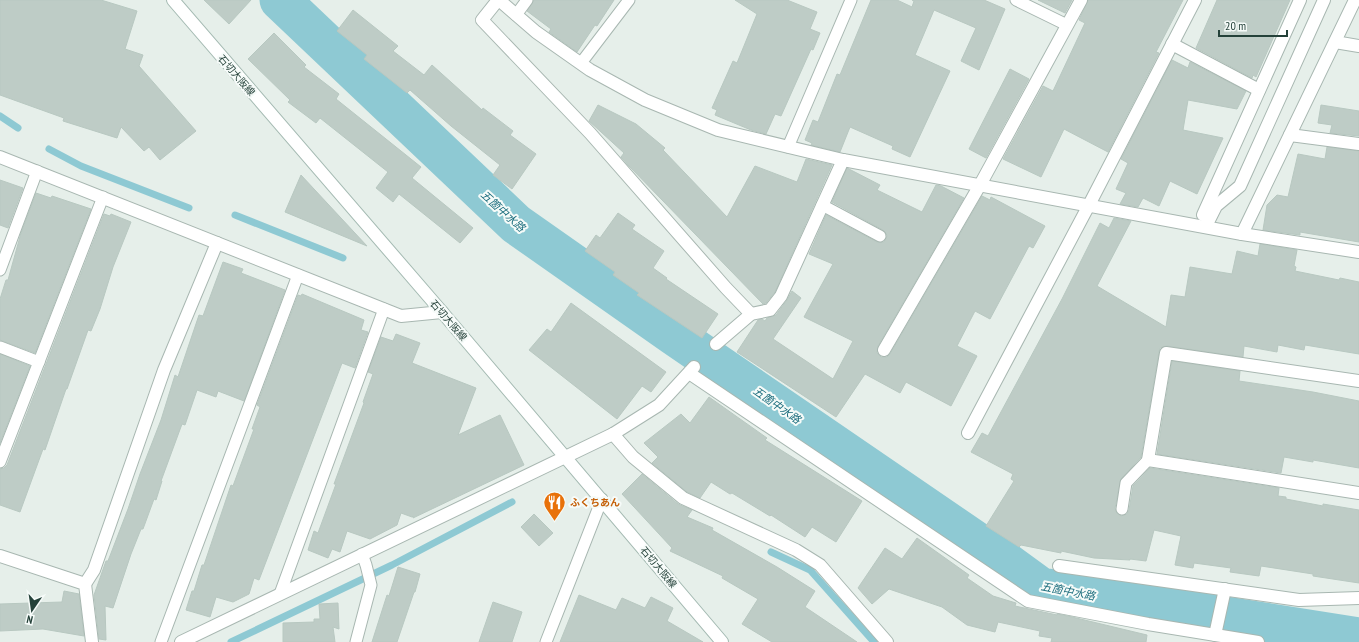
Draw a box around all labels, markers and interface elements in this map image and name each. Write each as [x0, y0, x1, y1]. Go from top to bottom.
scale bar [1219, 12, 1287, 38]
text: 20 m [1225, 18, 1246, 33]
street label: 石切大阪線 [215, 52, 258, 98]
water label: 五箇中水路 [478, 187, 529, 235]
street label: 石切大阪線 [427, 297, 470, 343]
water label: 五箇中水路 [750, 383, 804, 427]
restaurant icon: ふくちあん [542, 489, 568, 522]
place label: ふくちあん [570, 496, 620, 509]
street label: 石切大阪線 [638, 544, 680, 591]
water label: 五箇中水路 [1040, 579, 1097, 603]
north arrow [12, 590, 52, 630]
text: N [25, 612, 34, 627]

